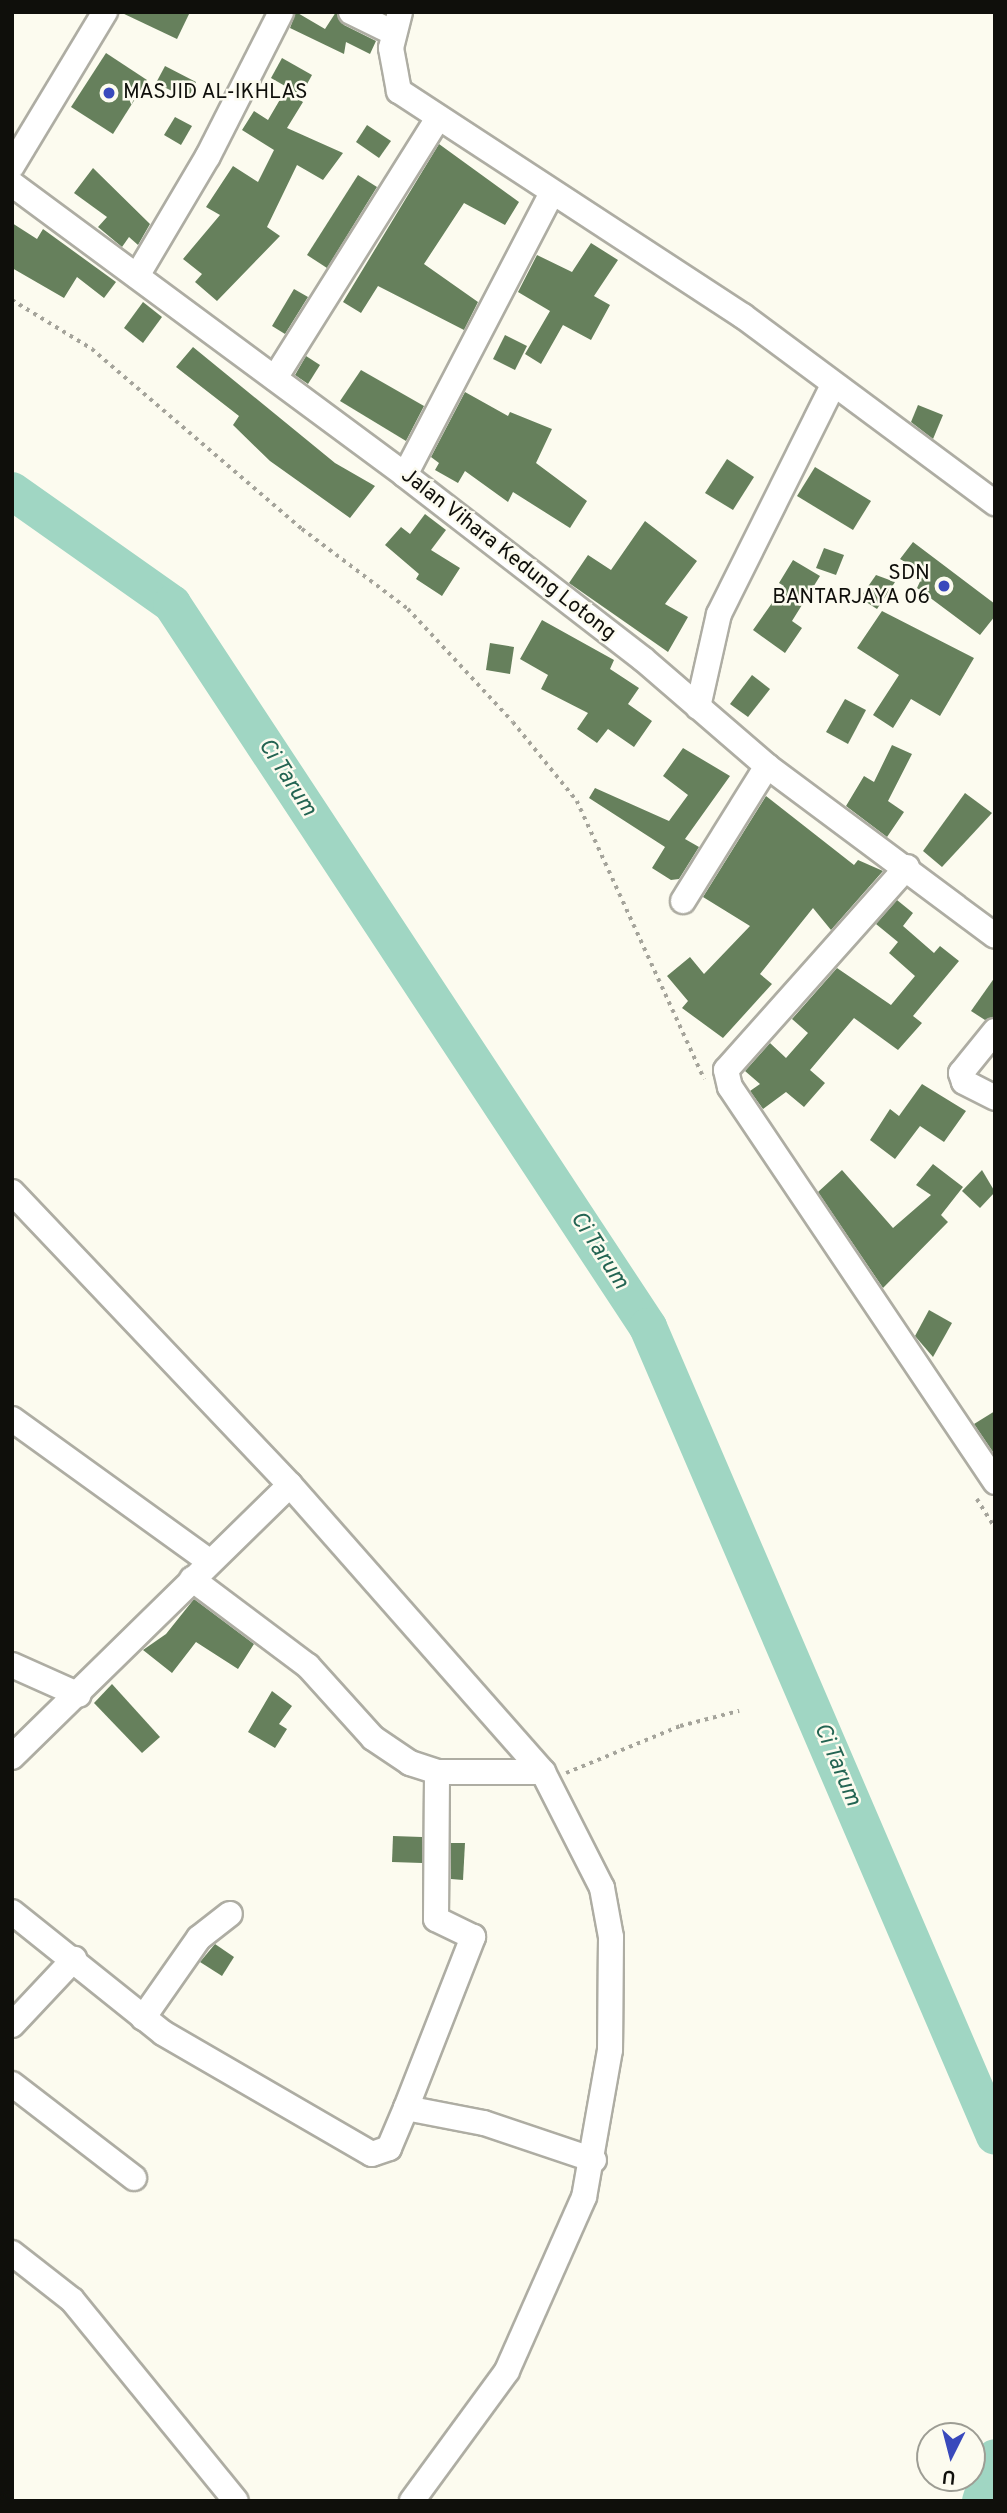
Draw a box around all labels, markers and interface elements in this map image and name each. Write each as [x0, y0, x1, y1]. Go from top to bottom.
place label: MASJID AL-IKHLAS [123, 80, 308, 106]
marker: MASJID AL-IKHLAS [101, 85, 117, 101]
street label: Jalan Vihara Kedung Lotong [395, 463, 621, 647]
place label: SDN BANTARJAYA 06 [772, 561, 930, 611]
marker: SDN BANTARJAYA 06 [936, 578, 952, 594]
water label: Ci Tarum [250, 733, 322, 823]
water label: Ci Tarum [562, 1206, 634, 1296]
water label: Ci Tarum [806, 1719, 866, 1811]
north arrow [916, 2422, 986, 2492]
text: U [941, 2463, 957, 2489]

